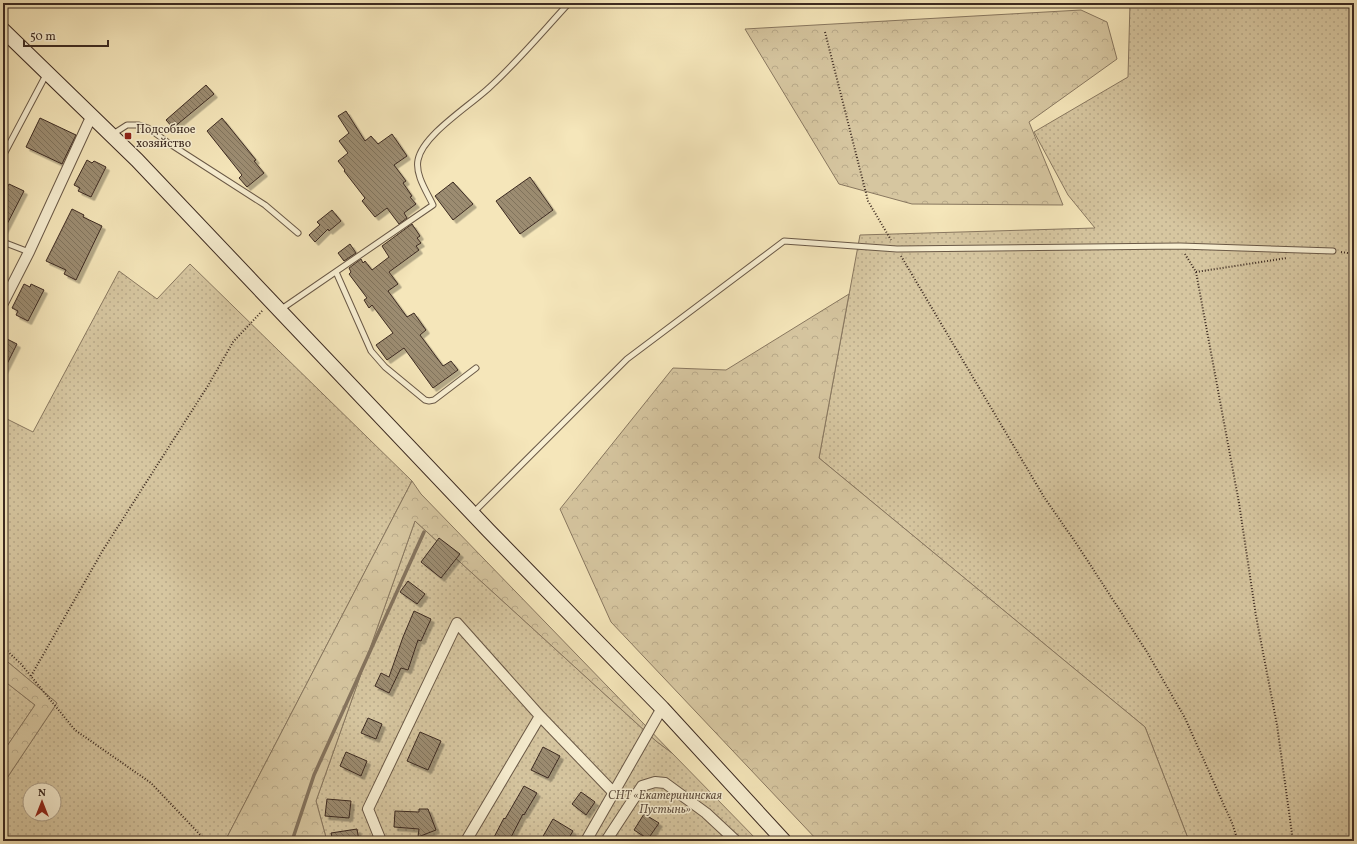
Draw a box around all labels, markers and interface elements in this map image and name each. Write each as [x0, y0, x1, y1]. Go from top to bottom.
scale bar [24, 22, 108, 48]
text: 50 m [30, 29, 56, 45]
place label: Подсобное хозяйство [136, 122, 196, 152]
marker: Подсобное хозяйство [123, 131, 133, 141]
north arrow [22, 782, 62, 822]
text: N [38, 786, 46, 801]
park label: СНТ «Екатерининская Пустынь» [608, 788, 723, 818]

